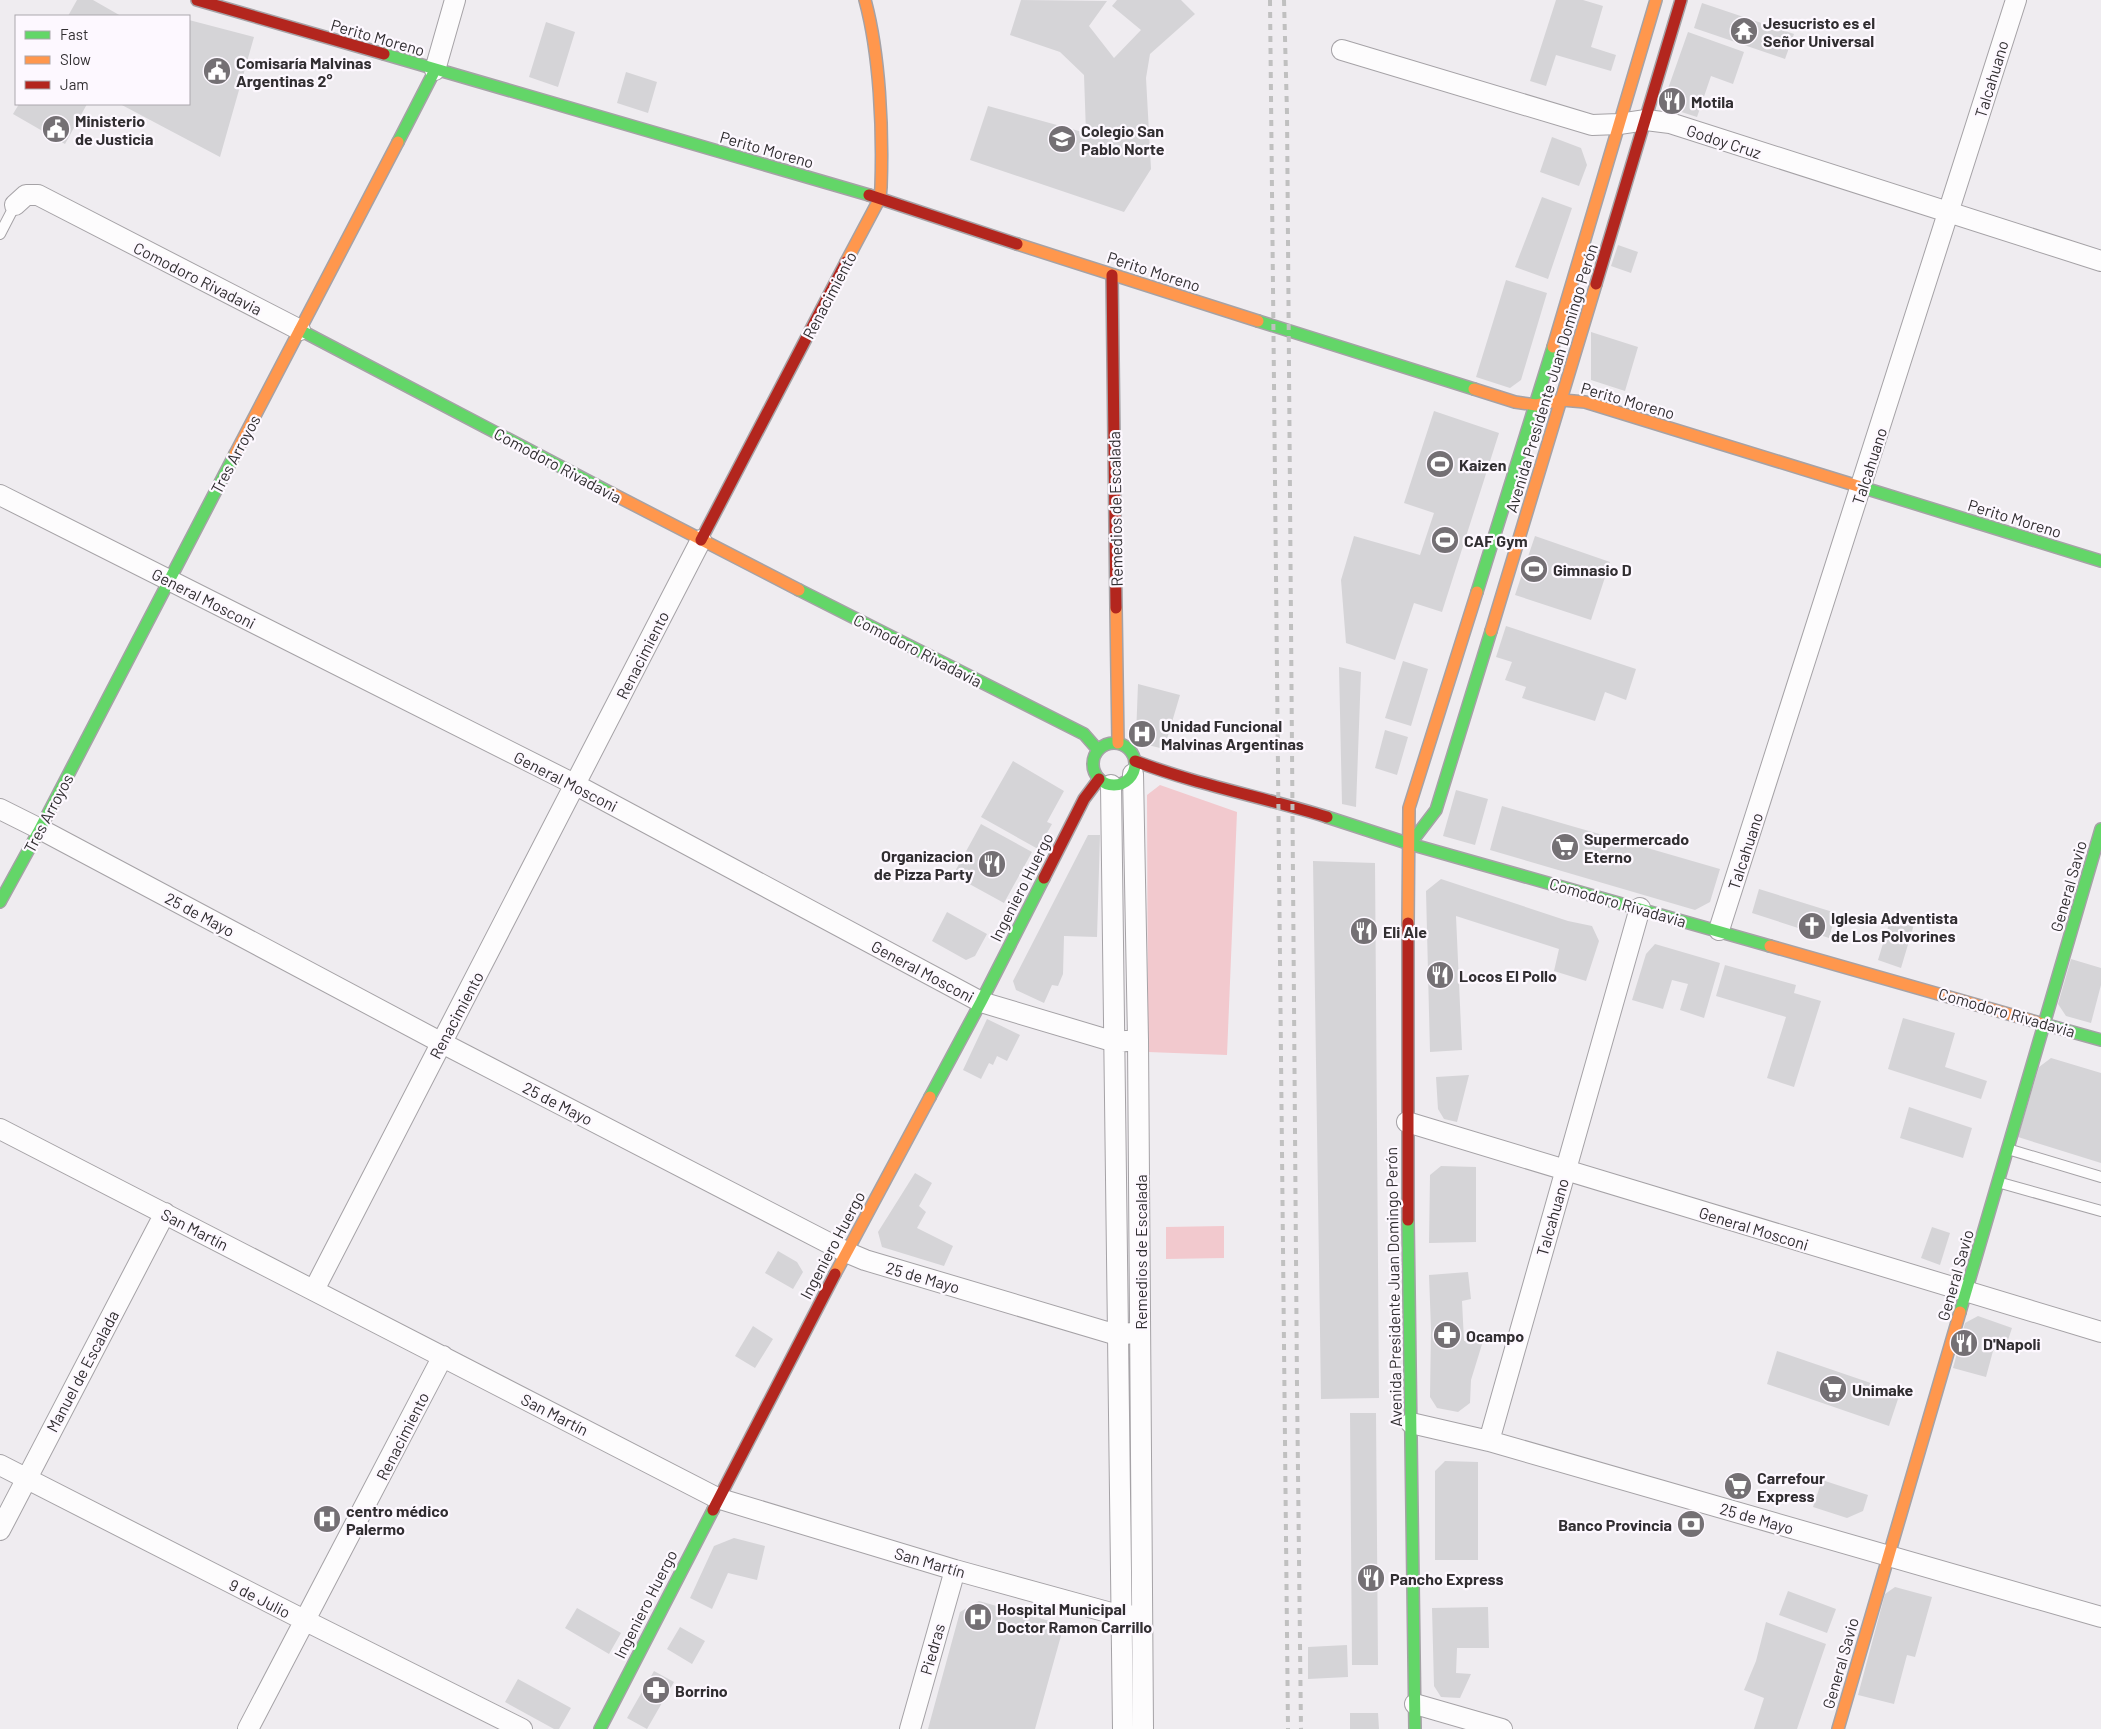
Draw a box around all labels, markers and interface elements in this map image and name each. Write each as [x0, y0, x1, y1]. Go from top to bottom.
place label: Jesucristo es el Señor Universal [1763, 13, 1875, 50]
legend [15, 15, 190, 105]
street label: Perito Moreno [329, 15, 427, 59]
temple icon: Jesucristo es el Señor Universal [1729, 16, 1759, 46]
text: Fast [60, 25, 88, 43]
street label: Talcahuano [1970, 38, 2012, 120]
text: Slow [60, 50, 91, 68]
place label: Comisaría Malvinas Argentinas 2° [236, 53, 372, 90]
public building icon: Comisaría Malvinas Argentinas 2° [202, 56, 232, 86]
text: Jam [60, 75, 89, 93]
restaurant icon: Motila [1657, 86, 1687, 116]
place label: Motila [1691, 92, 1734, 111]
place label: Ministerio de Justicia [75, 111, 153, 148]
public building icon: Ministerio de Justicia [41, 114, 71, 144]
street label: Godoy Cruz [1684, 120, 1764, 162]
place label: Colegio San Pablo Norte [1081, 121, 1165, 158]
school or university icon: Colegio San Pablo Norte [1047, 124, 1077, 154]
street label: Perito Moreno [718, 127, 816, 171]
street label: Comodoro Rivadavia [131, 237, 265, 319]
street label: Avenida Presidente Juan Domingo Perón [1501, 241, 1601, 515]
street label: Perito Moreno [1105, 247, 1203, 295]
street label: Renacimiento [798, 248, 860, 342]
street label: Perito Moreno [1579, 378, 1677, 422]
street label: Tres Arroyos [206, 411, 264, 497]
street label: Comodoro Rivadavia [491, 423, 625, 507]
street label: Talcahuano [1848, 425, 1890, 507]
street label: Remedios de Escalada [1104, 431, 1126, 587]
sports icon: Kaizen [1425, 449, 1455, 479]
place label: Kaizen [1459, 455, 1506, 474]
street label: Perito Moreno [1966, 495, 2064, 541]
sports icon: CAF Gym [1430, 525, 1460, 555]
place label: CAF Gym [1464, 531, 1528, 550]
sports icon: Gimnasio D [1519, 554, 1549, 584]
place label: Gimnasio D [1553, 560, 1632, 579]
street label: General Mosconi [149, 564, 259, 632]
street label: Renacimiento [612, 608, 672, 702]
street label: Comodoro Rivadavia [851, 609, 985, 691]
place label: Unidad Funcional Malvinas Argentinas [1161, 716, 1304, 753]
hospital icon: Unidad Funcional Malvinas Argentinas [1127, 719, 1157, 749]
street label: General Mosconi [511, 747, 621, 815]
street label: Tres Arroyos [19, 770, 77, 856]
street label: Talcahuano [1724, 810, 1766, 892]
place label: Supermercado Eterno [1584, 829, 1689, 866]
street label: Ingeniero Huergo [985, 830, 1057, 944]
supermarket icon: Supermercado Eterno [1550, 832, 1580, 862]
street label: General Savio [2046, 838, 2090, 934]
place label: Organizacion de Pizza Party [874, 846, 973, 883]
restaurant icon: Organizacion de Pizza Party [977, 849, 1007, 879]
street label: Comodoro Rivadavia [1547, 873, 1689, 931]
street label: 25 de Mayo [162, 888, 238, 940]
place label: Iglesia Adventista de Los Polvorines [1831, 908, 1958, 945]
church icon: Iglesia Adventista de Los Polvorines [1797, 911, 1827, 941]
restaurant icon: Eli Ale [1349, 916, 1379, 946]
place label: Eli Ale [1383, 922, 1427, 941]
street label: General Mosconi [868, 936, 978, 1006]
restaurant icon: Locos El Pollo [1425, 960, 1455, 990]
place label: Locos El Pollo [1459, 966, 1557, 985]
street label: Renacimiento [425, 968, 487, 1062]
street label: Comodoro Rivadavia [1936, 983, 2078, 1041]
street label: 25 de Mayo [520, 1077, 596, 1129]
street label: Avenida Presidente Juan Domingo Perón [1381, 1147, 1405, 1427]
street label: Remedios de Escalada [1131, 1174, 1150, 1330]
street label: Talcahuano [1532, 1176, 1572, 1258]
street label: Ingeniero Huergo [796, 1188, 868, 1302]
street label: General Mosconi [1697, 1202, 1811, 1254]
street label: San Martín [158, 1204, 232, 1254]
street label: General Savio [1933, 1227, 1977, 1323]
street label: 25 de Mayo [884, 1257, 962, 1297]
street label: Manuel de Escalada [42, 1307, 122, 1435]
pharmacy icon: Ocampo [1432, 1320, 1462, 1350]
place label: Ocampo [1466, 1326, 1524, 1345]
restaurant icon: D'Napoli [1949, 1328, 1979, 1358]
place label: D'Napoli [1983, 1334, 2041, 1353]
supermarket icon: Unimake [1818, 1374, 1848, 1404]
place label: Unimake [1852, 1380, 1913, 1399]
street label: Renacimiento [372, 1389, 432, 1483]
street label: San Martín [518, 1389, 592, 1439]
place label: Carrefour Express [1757, 1468, 1825, 1505]
supermarket icon: Carrefour Express [1723, 1471, 1753, 1501]
street label: 25 de Mayo [1718, 1498, 1796, 1538]
place label: centro médico Palermo [346, 1501, 449, 1538]
hospital icon: centro médico Palermo [312, 1504, 342, 1534]
bank icon: Banco Provincia [1676, 1509, 1706, 1539]
place label: Banco Provincia [1558, 1515, 1672, 1534]
street label: San Martín [892, 1543, 968, 1581]
street label: Ingeniero Huergo [609, 1547, 681, 1661]
restaurant icon: Pancho Express [1356, 1563, 1386, 1593]
place label: Pancho Express [1390, 1569, 1504, 1588]
street label: 9 de Julio [226, 1574, 294, 1622]
place label: Hospital Municipal Doctor Ramon Carrillo [997, 1599, 1152, 1636]
hospital icon: Hospital Municipal Doctor Ramon Carrillo [963, 1602, 993, 1632]
street label: General Savio [1818, 1615, 1862, 1711]
street label: Piedras [916, 1621, 948, 1677]
pharmacy icon: Borrino [641, 1675, 671, 1705]
place label: Borrino [675, 1681, 728, 1700]

